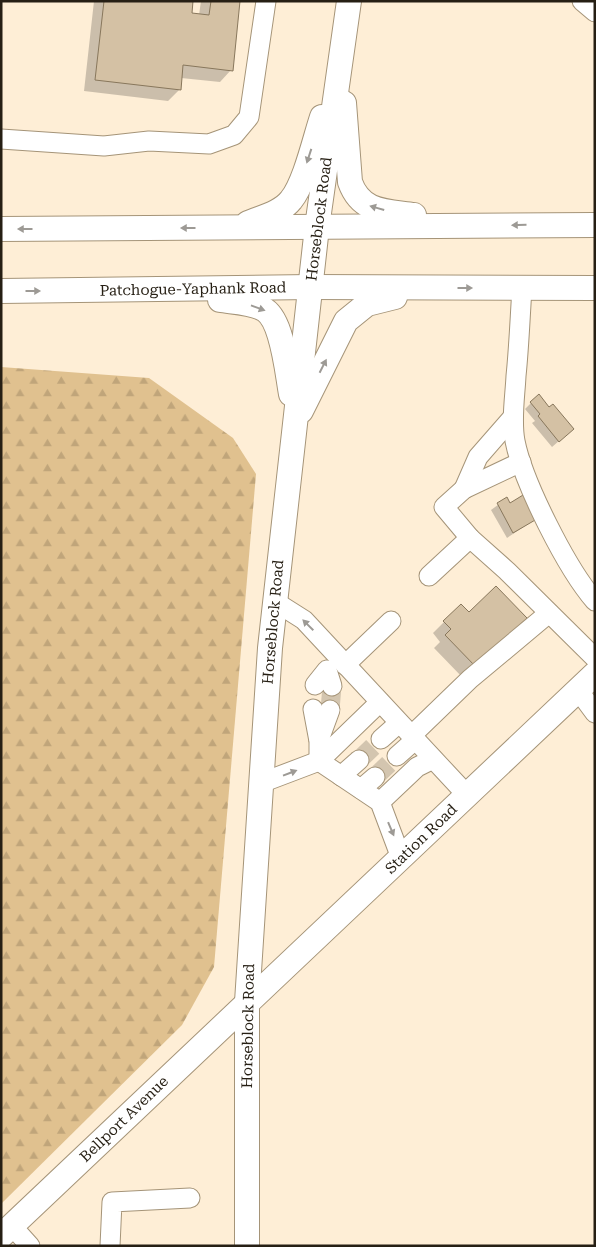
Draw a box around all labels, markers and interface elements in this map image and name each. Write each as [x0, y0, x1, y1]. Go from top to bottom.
one-way arrow [305, 149, 313, 164]
street label: Horseblock Road [302, 156, 336, 282]
one-way arrow [370, 204, 385, 212]
one-way arrow [511, 221, 527, 229]
one-way arrow [180, 224, 196, 232]
one-way arrow [17, 225, 33, 233]
street label: Patchogue-Yaphank Road [100, 278, 287, 300]
one-way arrow [457, 284, 473, 292]
one-way arrow [25, 287, 41, 295]
one-way arrow [251, 304, 266, 312]
one-way arrow [319, 359, 327, 374]
street label: Horseblock Road [259, 559, 287, 685]
one-way arrow [302, 619, 314, 631]
one-way arrow [283, 769, 298, 776]
street label: Station Road [381, 800, 461, 878]
one-way arrow [388, 822, 396, 837]
street label: Horseblock Road [238, 963, 258, 1089]
street label: Bellport Avenue [76, 1072, 172, 1166]

